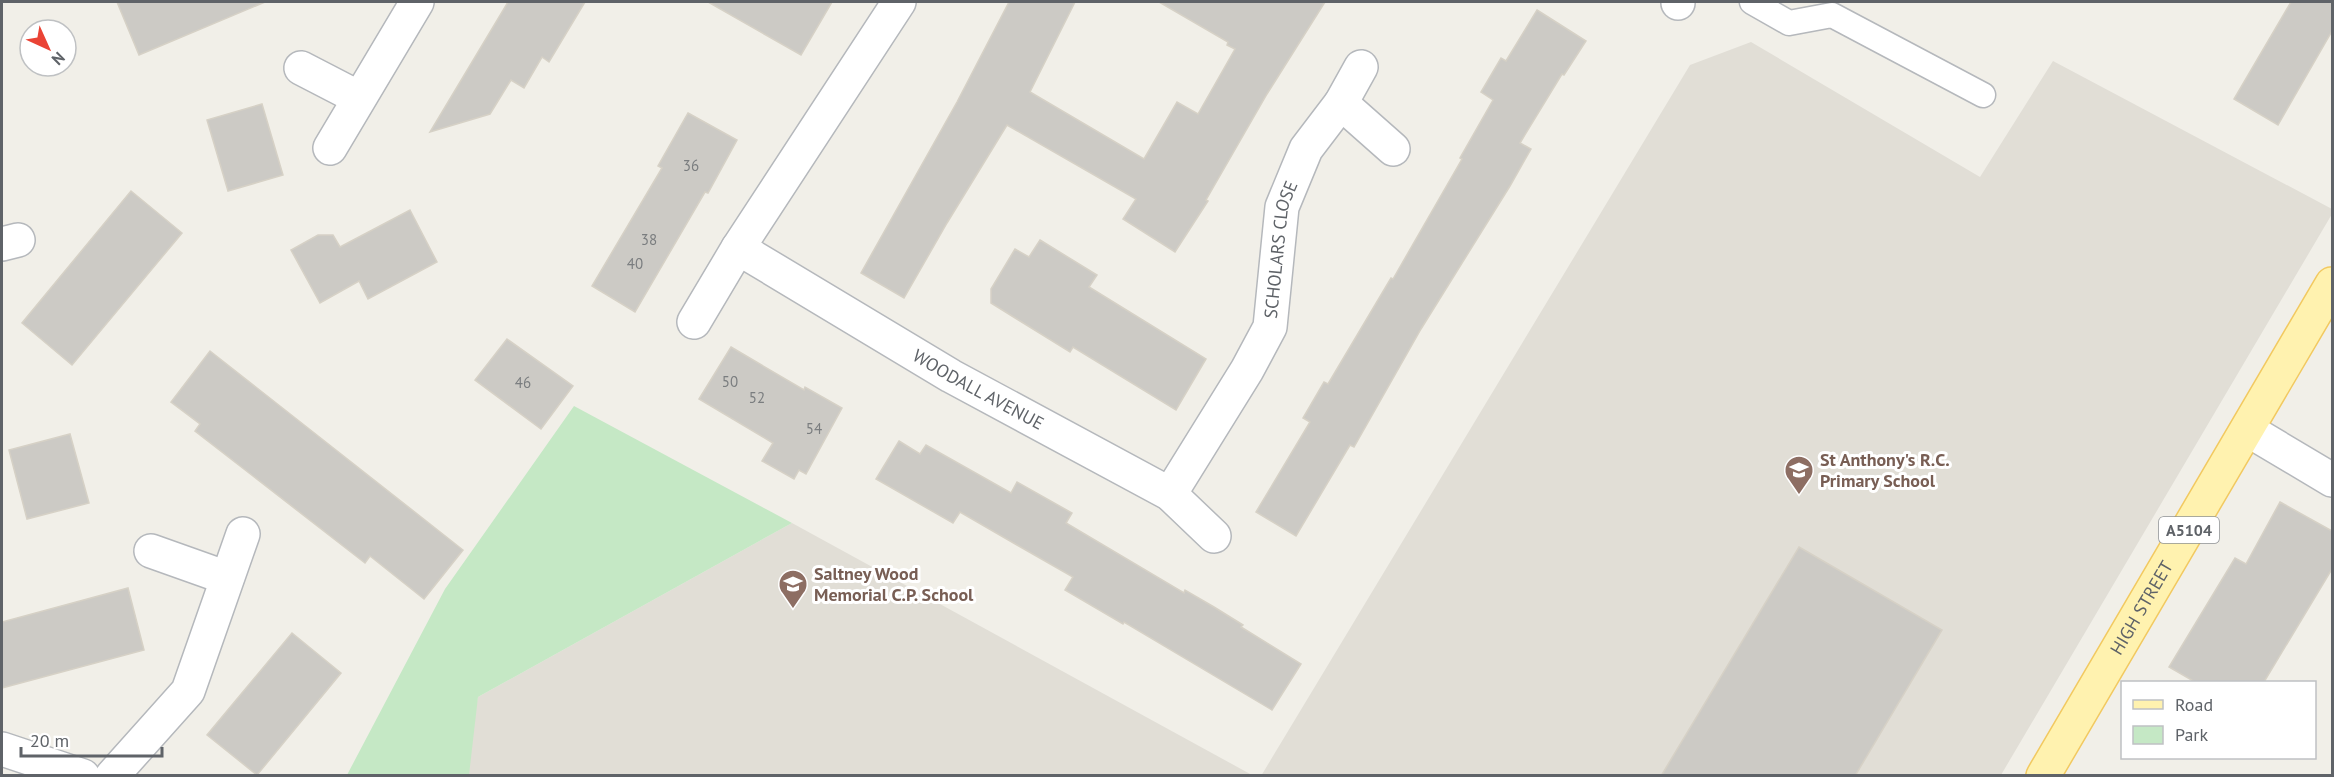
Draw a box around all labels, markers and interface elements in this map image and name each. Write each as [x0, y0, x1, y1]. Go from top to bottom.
north arrow [18, 18, 78, 78]
text: N [48, 48, 69, 69]
house number: 36 [683, 156, 699, 175]
street label: SCHOLARS CLOSE [1259, 177, 1303, 319]
house number: 38 [641, 230, 657, 249]
house number: 40 [627, 254, 643, 273]
street label: WOODALL AVENUE [909, 344, 1048, 435]
house number: 50 [722, 372, 738, 391]
house number: 46 [515, 373, 531, 392]
house number: 52 [749, 388, 765, 407]
house number: 54 [806, 419, 822, 438]
place label: St Anthony's R.C. Primary School [1820, 448, 1950, 492]
school or university icon: St Anthony's R.C. Primary School [1783, 454, 1815, 496]
road number: A5104 [2159, 517, 2219, 543]
street label: HIGH STREET [2105, 557, 2178, 659]
place label: Saltney Wood Memorial C.P. School [814, 562, 974, 606]
school or university icon: Saltney Wood Memorial C.P. School [777, 568, 809, 610]
legend [2121, 681, 2316, 759]
text: Road [2175, 693, 2213, 716]
scale bar [21, 720, 162, 758]
text: Park [2175, 723, 2208, 746]
text: 20 m [30, 729, 69, 752]

